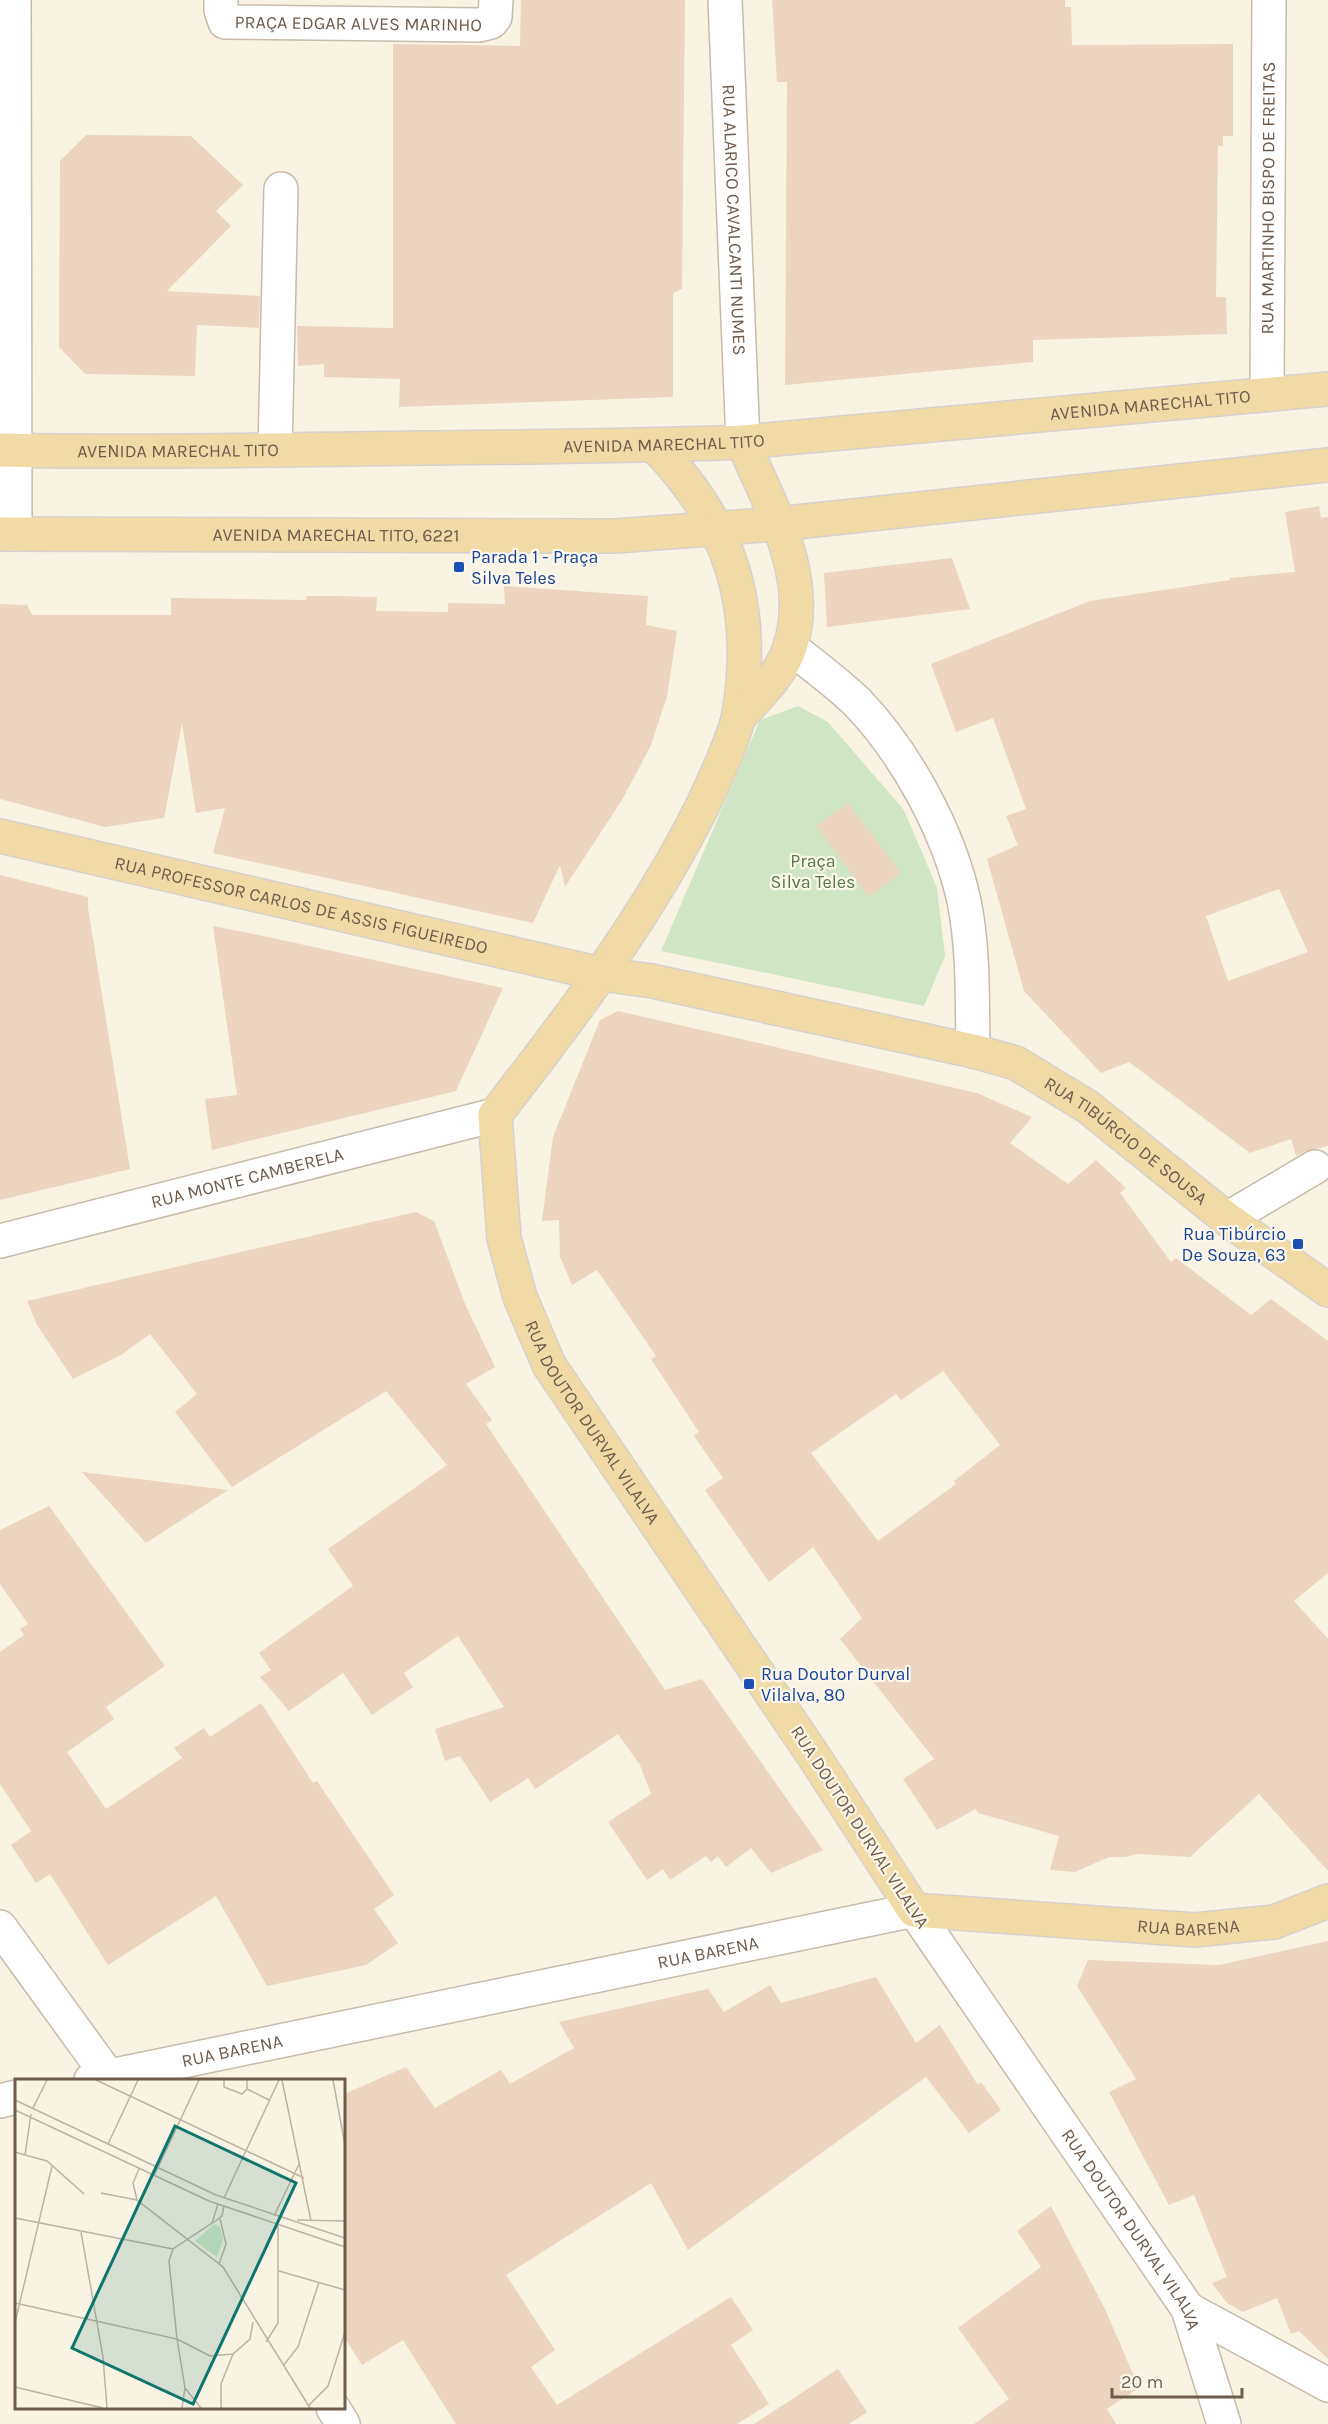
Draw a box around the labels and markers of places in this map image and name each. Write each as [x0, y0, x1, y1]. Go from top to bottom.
place label: Parada 1 - Praça Silva Teles [471, 546, 598, 589]
marker: Parada 1 - Praça Silva Teles [452, 560, 466, 574]
place label: Rua Tibúrcio De Souza, 63 [1182, 1223, 1286, 1266]
marker: Rua Tibúrcio De Souza, 63 [1291, 1237, 1305, 1251]
place label: Rua Doutor Durval Vilalva, 80 [761, 1663, 910, 1706]
marker: Rua Doutor Durval Vilalva, 80 [742, 1677, 756, 1691]

